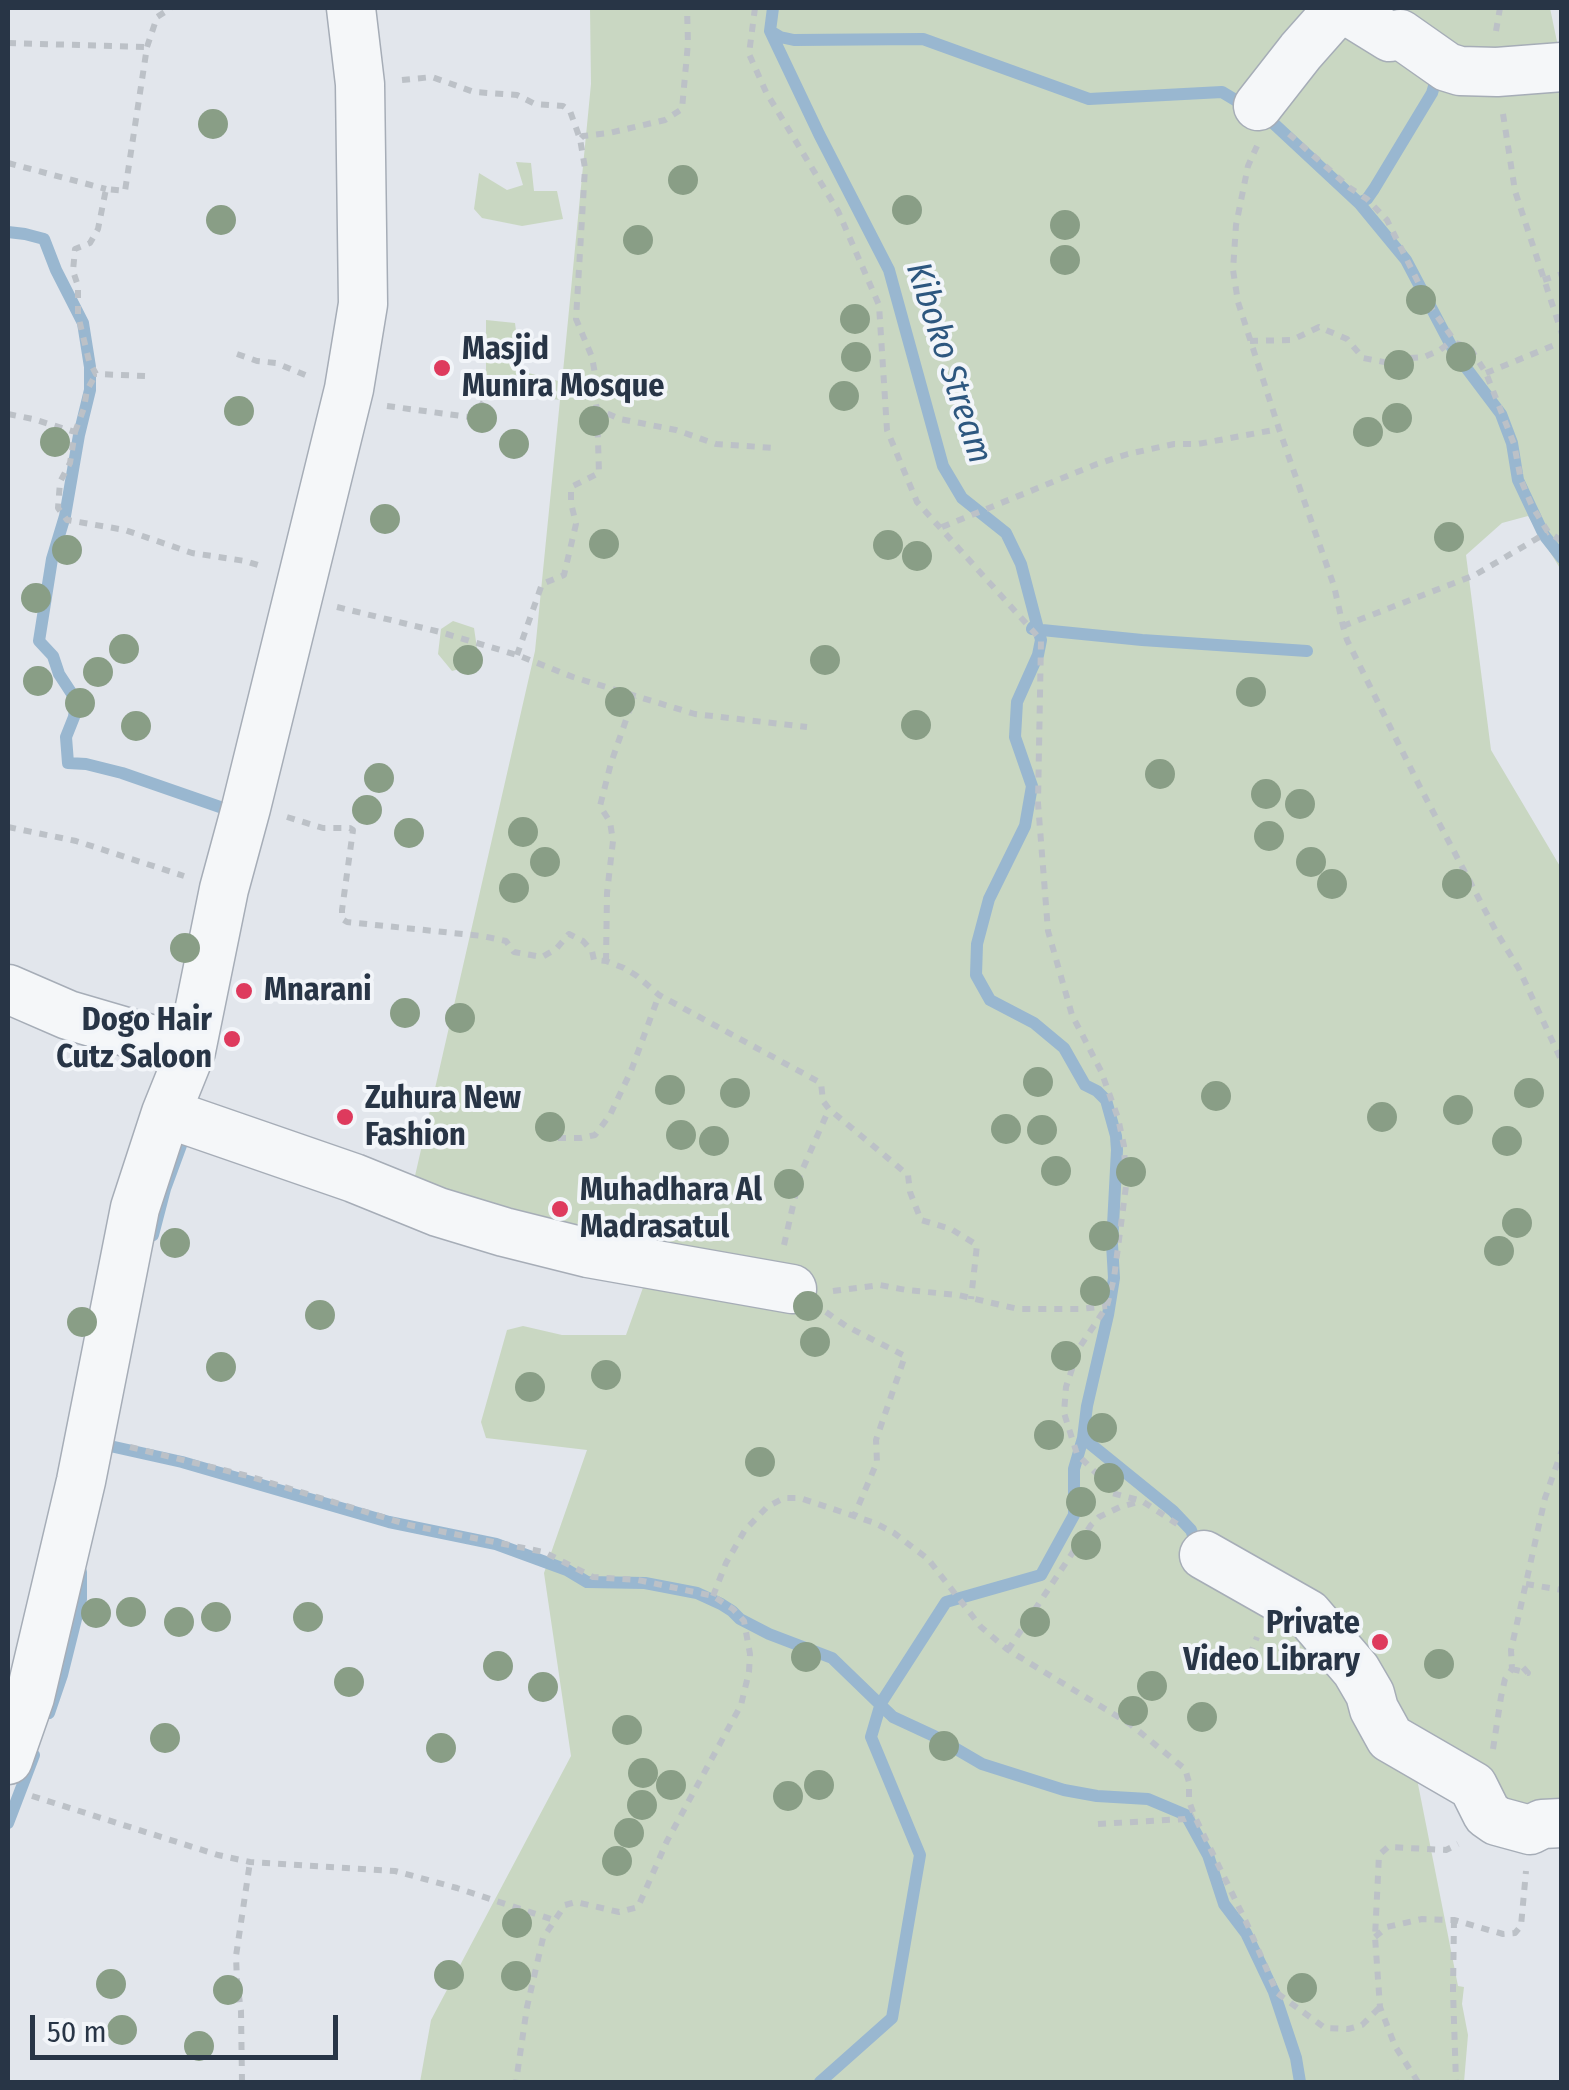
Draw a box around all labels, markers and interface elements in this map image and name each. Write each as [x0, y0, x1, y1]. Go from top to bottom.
water label: Kiboko Stream [896, 257, 1000, 469]
place label: Masjid Munira Mosque [462, 331, 664, 406]
marker: Masjid Munira Mosque [431, 357, 453, 379]
place label: Mnarani [264, 972, 371, 1010]
marker: Mnarani [233, 980, 255, 1002]
place label: Dogo Hair Cutz Saloon [56, 1002, 212, 1077]
marker: Dogo Hair Cutz Saloon [221, 1028, 243, 1050]
place label: Zuhura New Fashion [365, 1080, 521, 1155]
marker: Zuhura New Fashion [334, 1106, 356, 1128]
place label: Muhadhara Al Madrasatul [580, 1172, 762, 1247]
marker: Muhadhara Al Madrasatul [549, 1198, 571, 1220]
place label: Private Video Library [1183, 1605, 1360, 1680]
marker: Private Video Library [1369, 1631, 1391, 1653]
scale bar [35, 1995, 342, 2057]
text: 50 m [47, 2014, 107, 2050]

